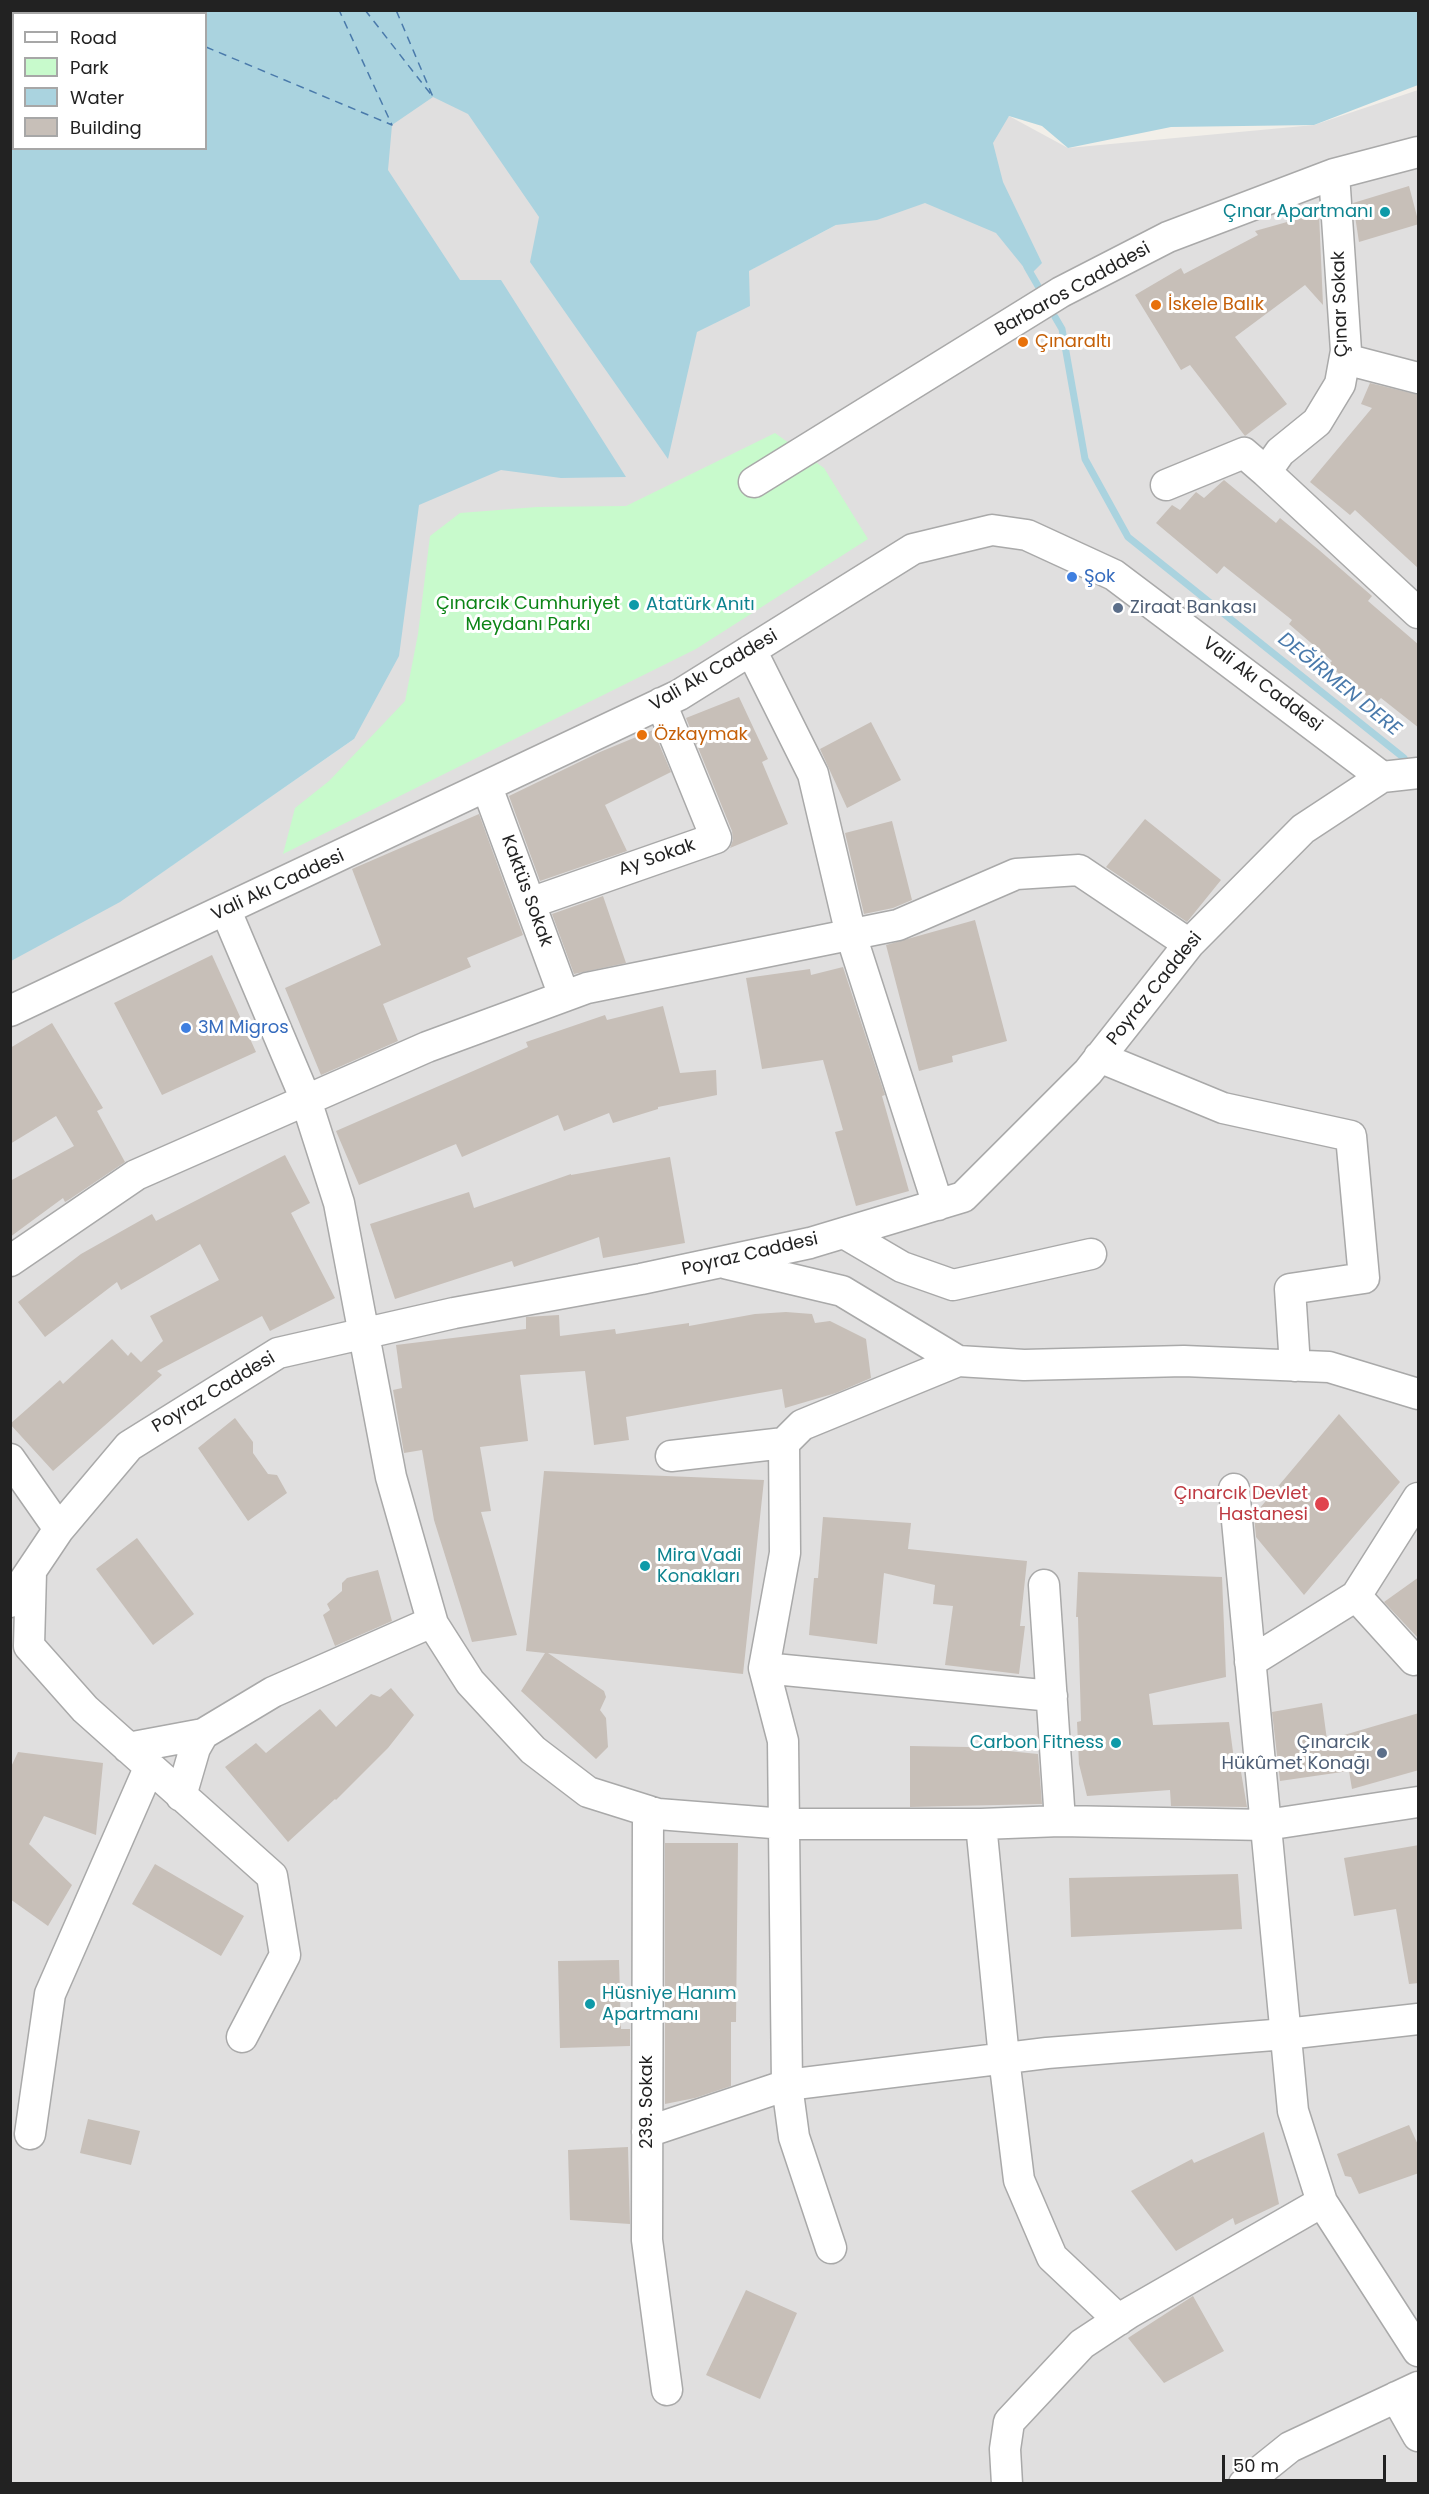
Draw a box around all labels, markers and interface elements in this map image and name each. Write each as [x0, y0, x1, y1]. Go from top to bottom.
legend [12, 12, 207, 150]
text: Road [70, 25, 117, 50]
text: Park [70, 55, 109, 80]
text: Water [70, 85, 124, 110]
text: Building [70, 115, 142, 140]
place label: Çınar Apartmanı [1223, 201, 1373, 223]
marker: Çınar Apartmanı [1378, 205, 1392, 219]
street label: Barbaros Cadddesi [992, 238, 1154, 342]
street label: Çınar Sokak [1328, 250, 1354, 358]
place label: İskele Balık [1168, 294, 1264, 316]
marker: İskele Balık [1149, 298, 1163, 312]
place label: Çınaraltı [1035, 331, 1111, 353]
marker: Çınaraltı [1016, 335, 1030, 349]
place label: Şok [1084, 566, 1115, 588]
marker: Şok [1065, 570, 1079, 584]
park label: Çınarcık Cumhuriyet Meydanı Parkı [436, 593, 620, 636]
place label: Atatürk Anıtı [646, 594, 755, 616]
place label: Ziraat Bankası [1130, 597, 1257, 619]
marker: Atatürk Anıtı [627, 598, 641, 612]
marker: Ziraat Bankası [1111, 601, 1125, 615]
street label: Vali Akı Caddesi [646, 626, 782, 716]
water label: DEĞİRMEN DERE [1273, 628, 1405, 742]
street label: Vali Akı Caddesi [1198, 633, 1326, 737]
place label: Özkaymak [654, 724, 748, 746]
marker: Özkaymak [635, 728, 649, 742]
street label: Kaktüs Sokak [496, 832, 556, 950]
street label: Ay Sokak [616, 835, 698, 881]
street label: Vali Akı Caddesi [208, 846, 348, 926]
street label: Poyraz Caddesi [1103, 928, 1207, 1050]
place label: 3M Migros [198, 1017, 289, 1039]
marker: 3M Migros [179, 1021, 193, 1035]
street label: Poyraz Caddesi [680, 1229, 820, 1281]
street label: Poyraz Caddesi [149, 1348, 279, 1438]
place label: Çınarcık Devlet Hastanesi [1174, 1483, 1308, 1526]
marker: Çınarcık Devlet Hastanesi [1313, 1495, 1331, 1513]
place label: Mira Vadi Konakları [657, 1545, 742, 1588]
marker: Mira Vadi Konakları [638, 1559, 652, 1573]
place label: Carbon Fitness [970, 1732, 1104, 1754]
place label: Çınarcık Hükûmet Konağı [1222, 1732, 1370, 1774]
marker: Carbon Fitness [1109, 1736, 1123, 1750]
marker: Çınarcık Hükûmet Konağı [1375, 1746, 1389, 1760]
place label: Hüsniye Hanım Apartmanı [602, 1983, 737, 2026]
marker: Hüsniye Hanım Apartmanı [583, 1997, 597, 2011]
street label: 239. Sokak [636, 2055, 658, 2149]
scale bar [1225, 2443, 1388, 2481]
text: 50 m [1233, 2453, 1279, 2478]

